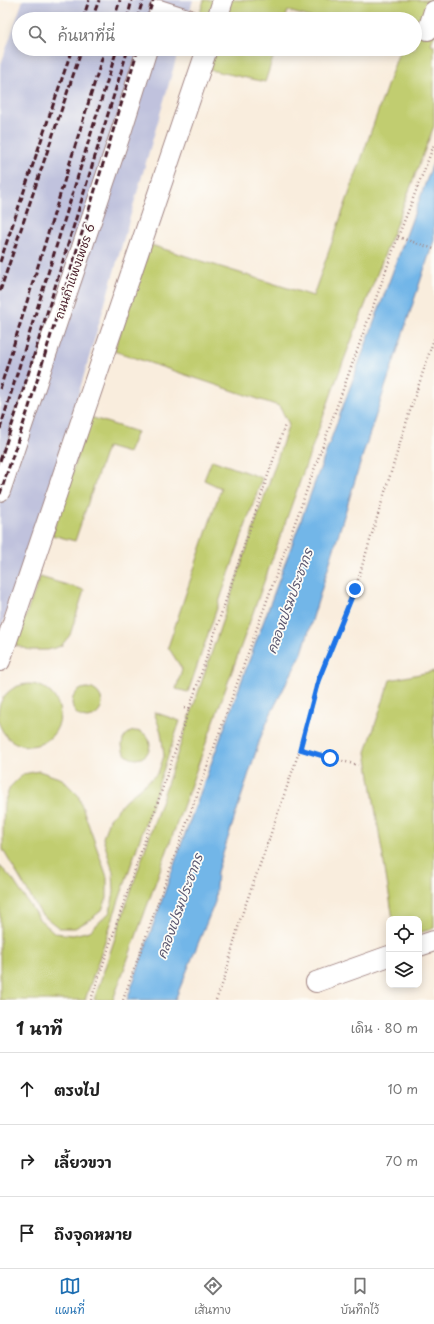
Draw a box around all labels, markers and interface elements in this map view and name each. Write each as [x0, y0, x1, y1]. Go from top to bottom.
search box [12, 12, 422, 56]
icon: search [26, 23, 48, 45]
text: ค้นหาที่นี่ [58, 23, 115, 46]
street label: ถนนกำแพงเพชร 6 [49, 221, 99, 321]
water label: คลองเปรมประชากร [261, 545, 317, 656]
route end [346, 580, 364, 598]
route start [321, 749, 339, 767]
water label: คลองเปรมประชากร [151, 850, 207, 961]
map controls [386, 916, 422, 988]
button: locate [386, 916, 422, 952]
button: layers [386, 952, 422, 988]
text: 1 นาที [16, 1015, 62, 1041]
text: เดิน · 80 m [351, 1018, 418, 1037]
icon: ahead [16, 1078, 38, 1100]
text: ตรงไป [54, 1078, 100, 1101]
text: 10 m [388, 1079, 418, 1098]
icon: right [16, 1150, 38, 1172]
text: เลี้ยวขวา [54, 1150, 112, 1173]
text: 70 m [385, 1151, 418, 1170]
icon: arrive [16, 1222, 38, 1244]
text: ถึงจุดหมาย [54, 1222, 132, 1245]
tab: แผนที่ [55, 1275, 85, 1318]
tab: เส้นทาง [194, 1275, 231, 1318]
tab: บันทึกไว้ [340, 1275, 379, 1318]

